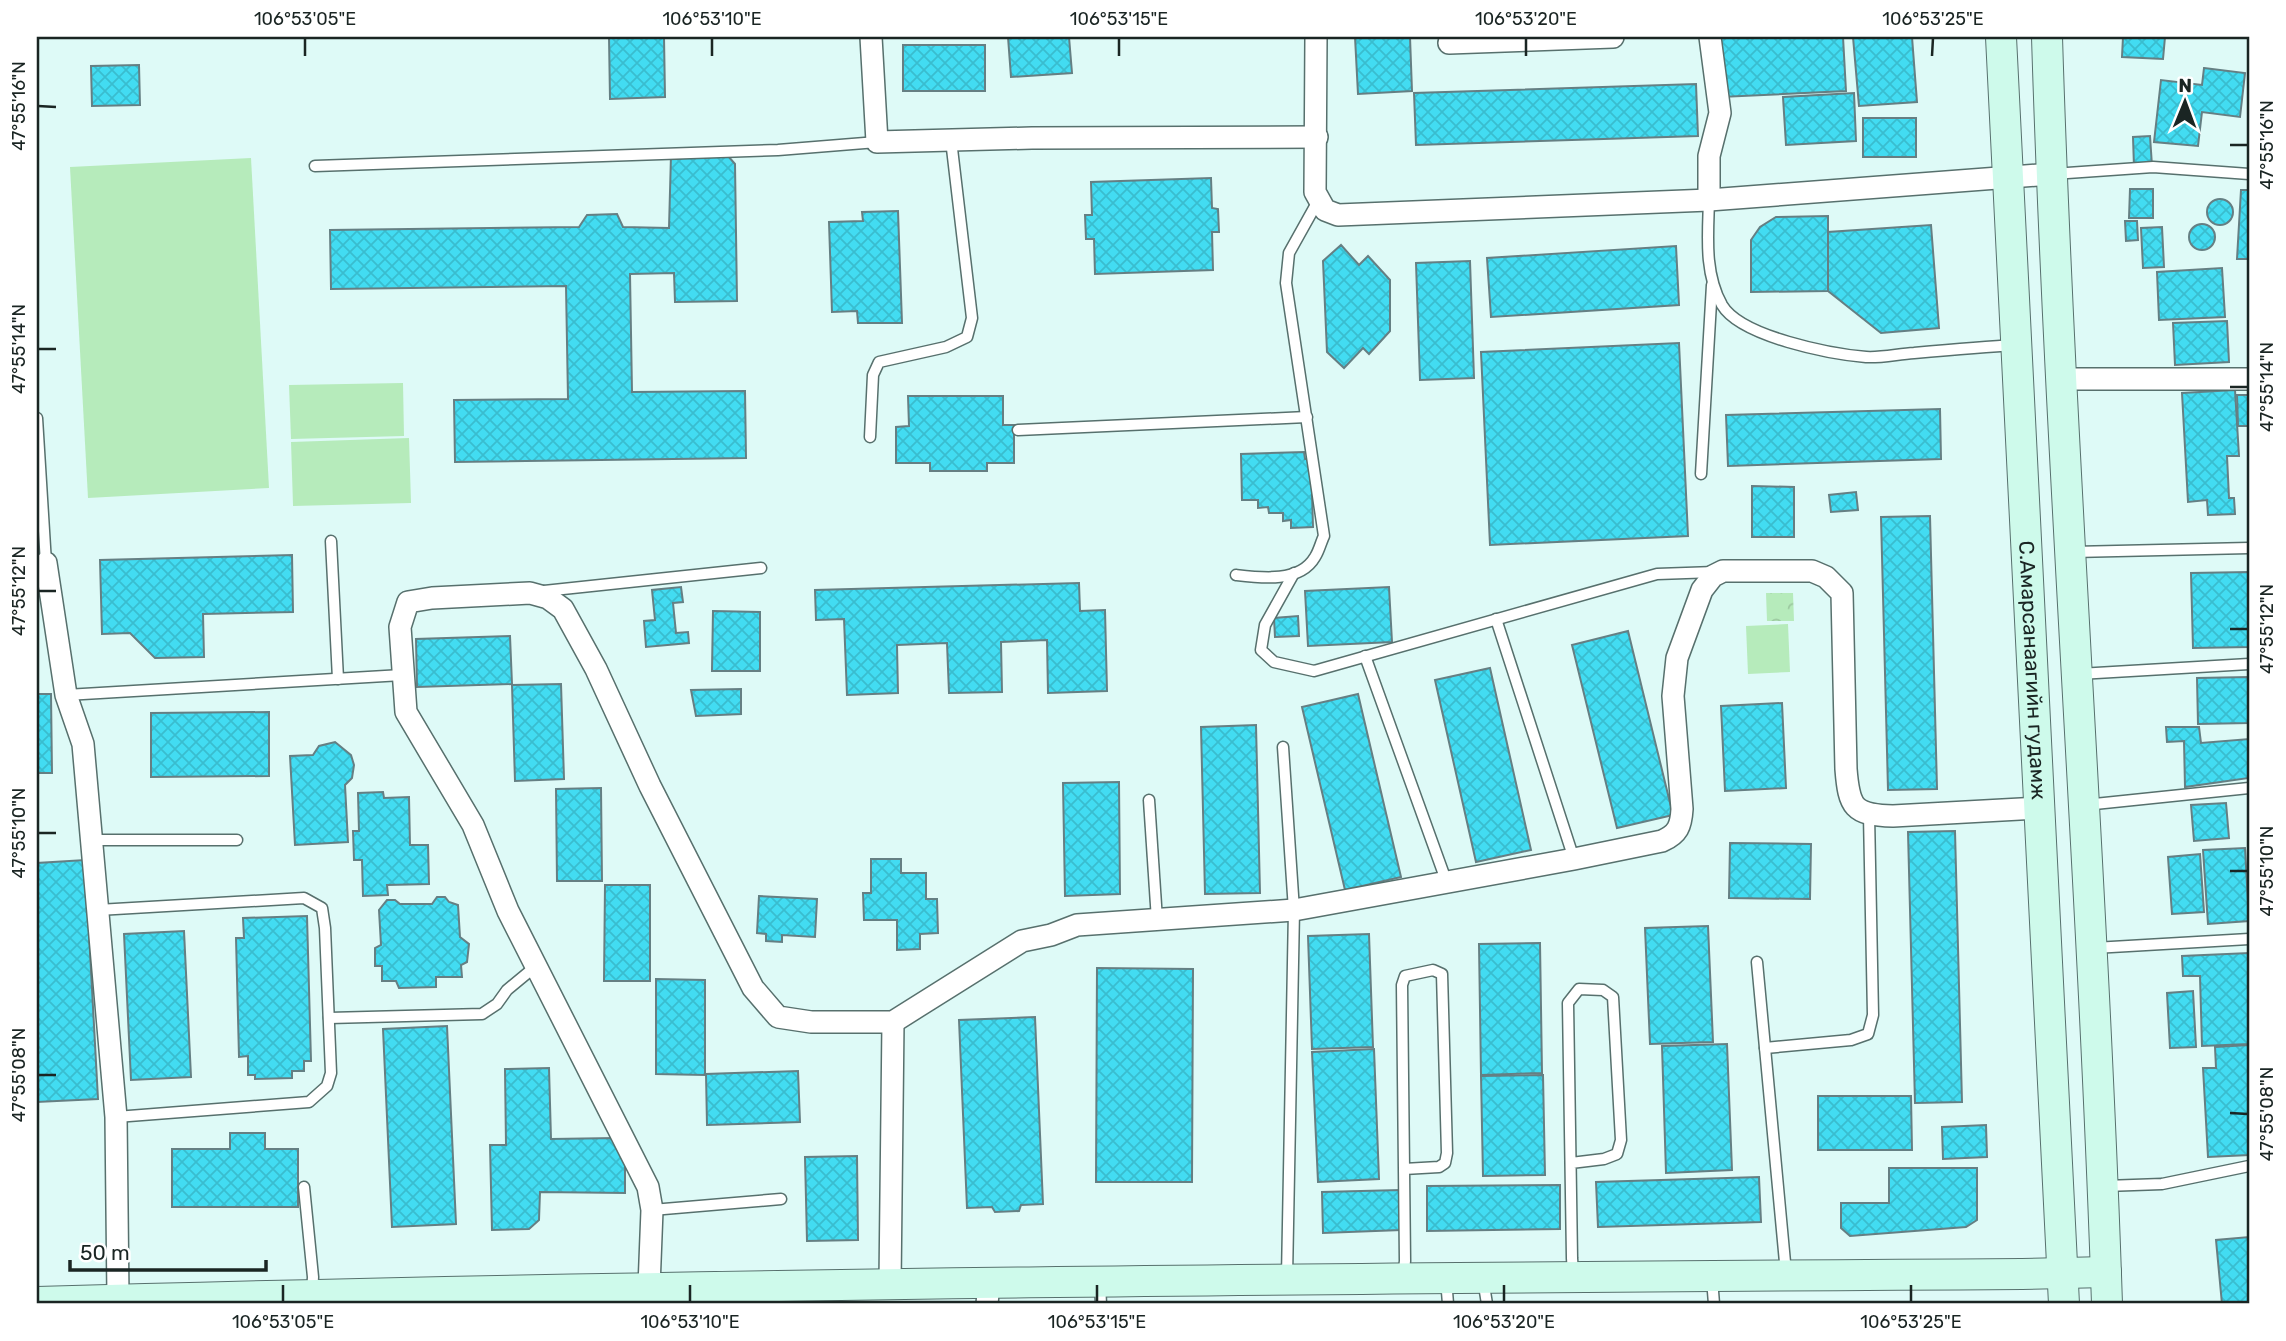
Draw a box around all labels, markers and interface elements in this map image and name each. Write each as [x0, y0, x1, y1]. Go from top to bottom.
text: 106°53'05"E [254, 8, 356, 30]
text: 106°53'10"E [662, 8, 762, 30]
text: 106°53'15"E [1070, 8, 1168, 30]
text: 106°53'20"E [1475, 8, 1577, 30]
text: 106°53'25"E [1882, 8, 1984, 30]
text: 47°55'16"N [8, 61, 30, 151]
north arrow [2150, 66, 2220, 136]
text: N [2178, 74, 2192, 97]
text: 47°55'16"N [2256, 100, 2278, 190]
text: 47°55'14"N [8, 304, 30, 394]
text: 47°55'14"N [2256, 342, 2278, 432]
street label: С.Амарсанаагийн гудамж [2014, 540, 2052, 801]
text: 47°55'12"N [8, 546, 30, 636]
text: 47°55'12"N [2256, 584, 2278, 674]
text: 47°55'10"N [8, 788, 30, 878]
text: 47°55'10"N [2256, 826, 2278, 916]
text: 47°55'08"N [8, 1028, 30, 1122]
text: 47°55'08"N [2256, 1067, 2278, 1161]
scale bar [70, 1229, 266, 1273]
text: 50 m [80, 1240, 130, 1265]
text: 106°53'05"E [232, 1311, 334, 1333]
text: 106°53'10"E [640, 1311, 740, 1333]
text: 106°53'15"E [1048, 1311, 1146, 1333]
text: 106°53'20"E [1453, 1311, 1555, 1333]
text: 106°53'25"E [1860, 1311, 1962, 1333]

